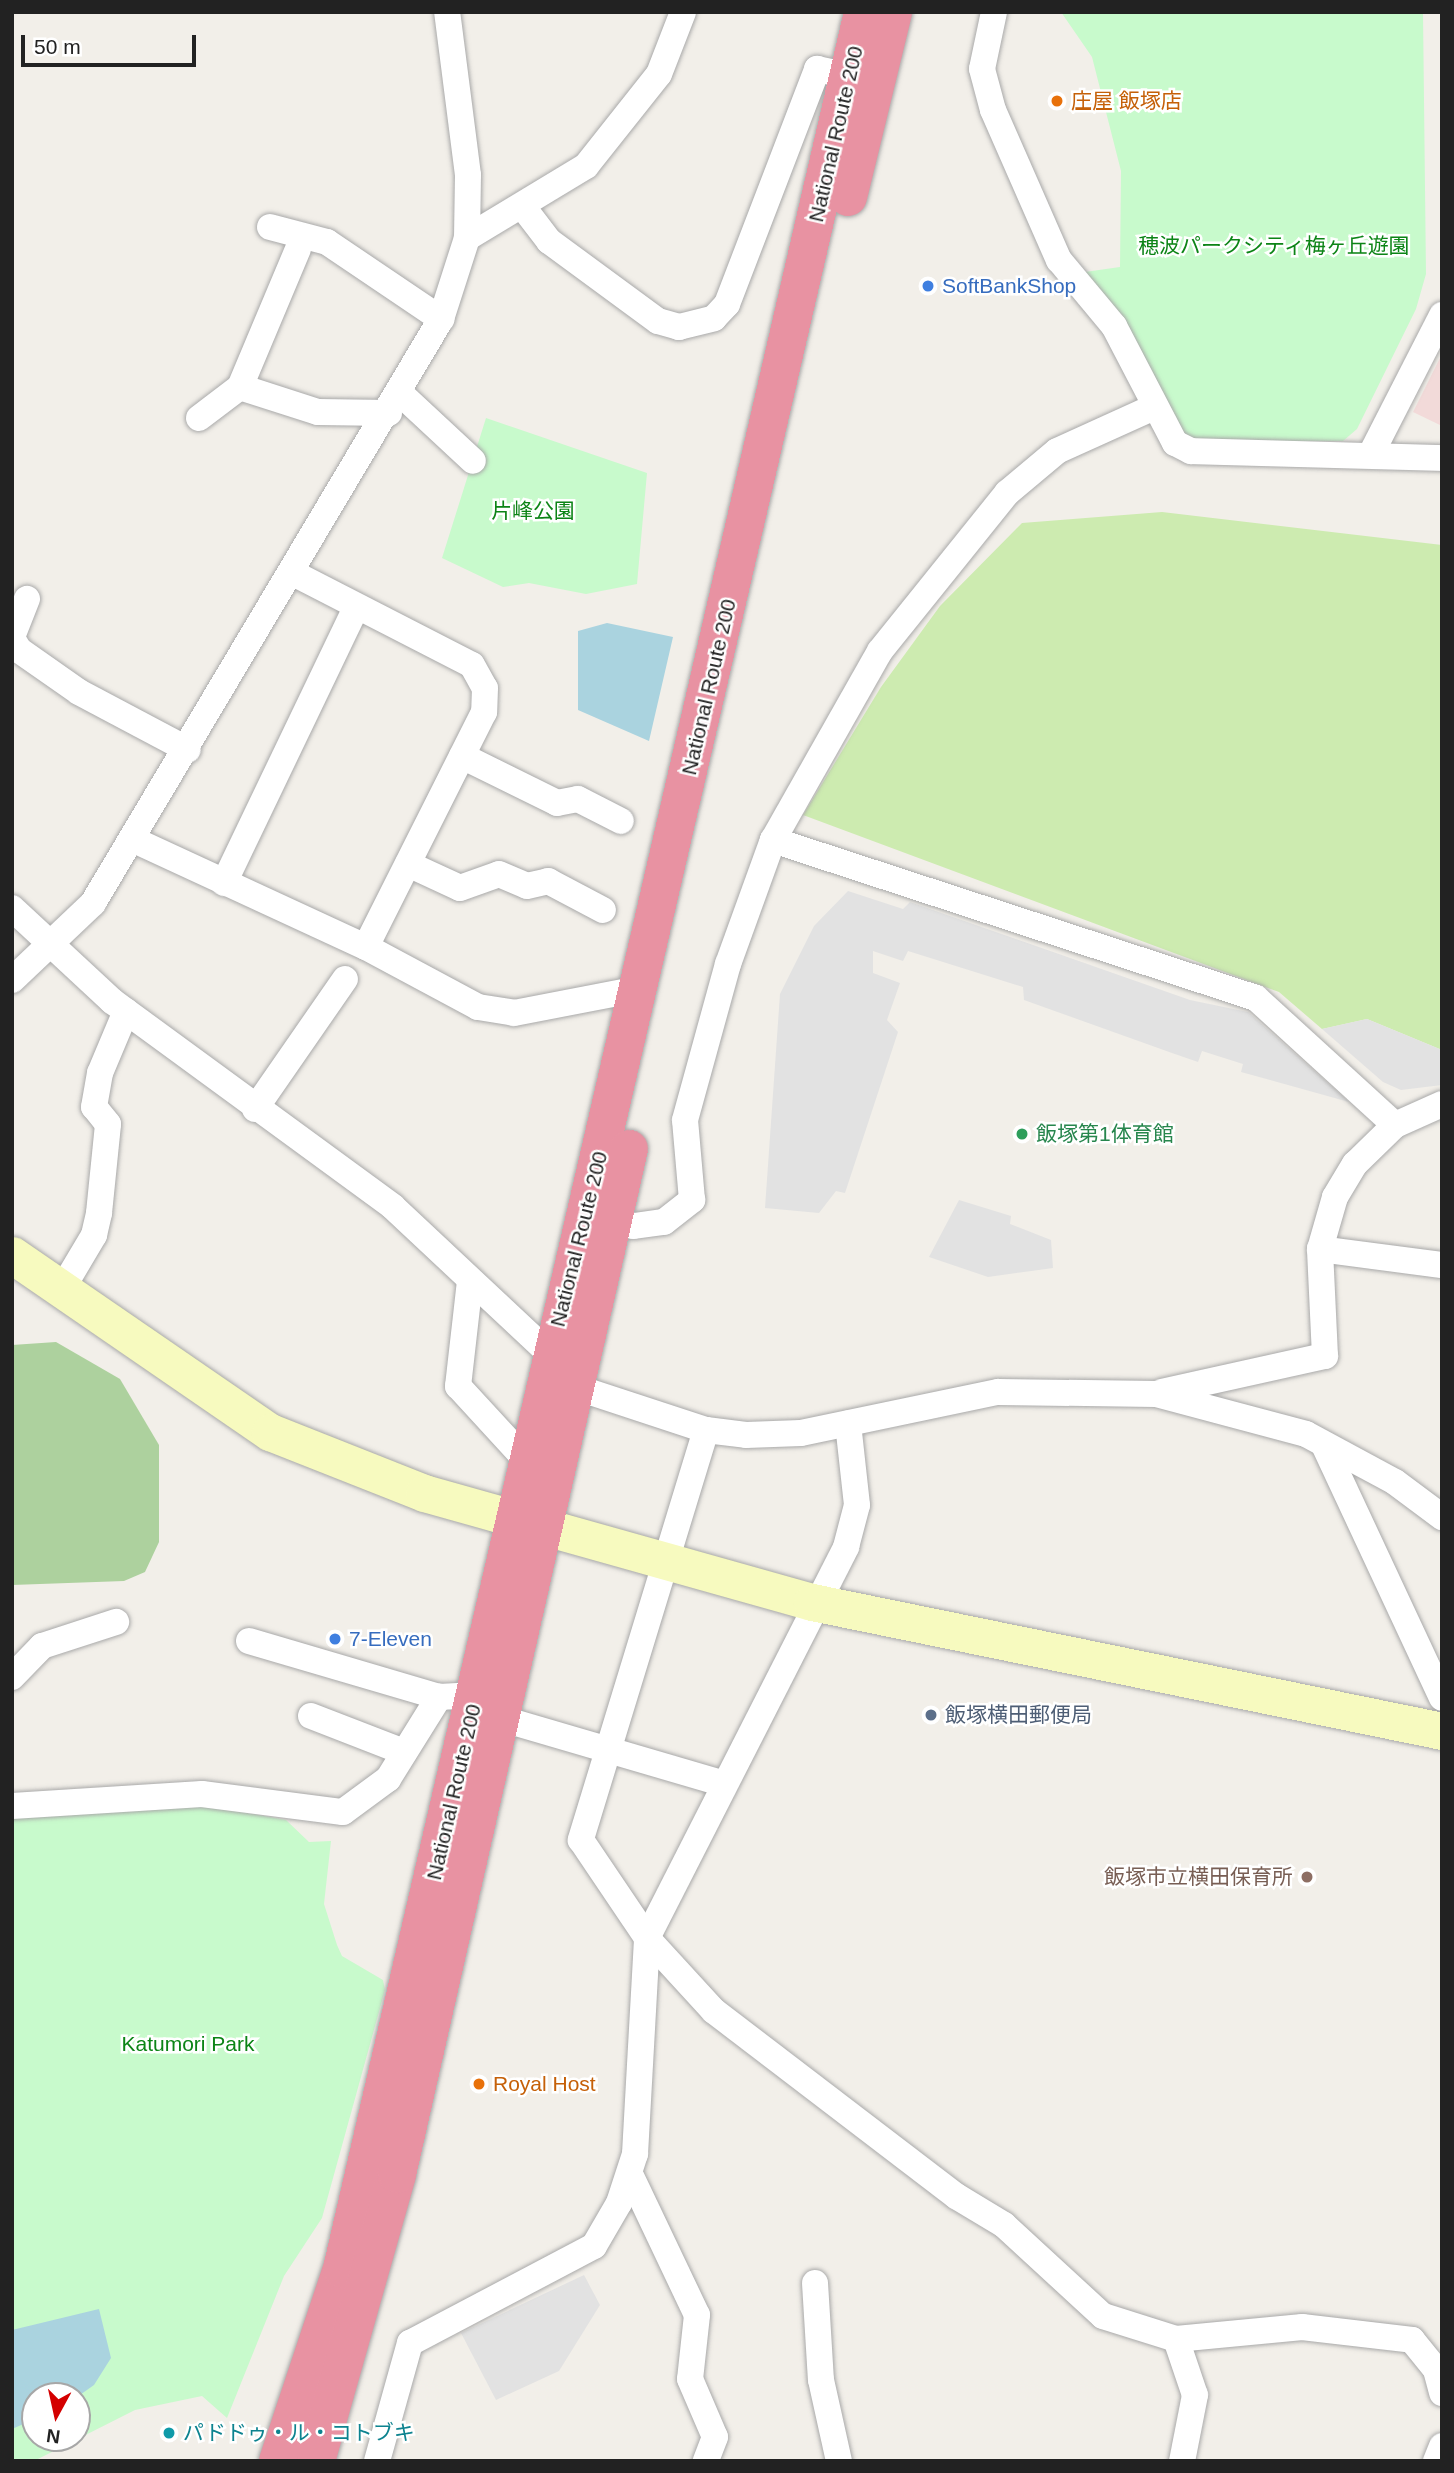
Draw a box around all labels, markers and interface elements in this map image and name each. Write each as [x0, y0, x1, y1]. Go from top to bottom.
scale bar [24, 21, 200, 65]
text: 50 m [34, 35, 81, 58]
street label: National Route 200 [804, 44, 868, 224]
place label: 庄屋 飯塚店 [1071, 88, 1182, 114]
marker: 庄屋 飯塚店 [1049, 93, 1065, 109]
park label: 穂波パークシティ梅ヶ丘遊園 [1138, 233, 1410, 259]
place label: SoftBankShop [942, 273, 1076, 299]
marker: SoftBankShop [920, 278, 936, 294]
park label: 片峰公園 [491, 498, 575, 524]
street label: National Route 200 [677, 597, 741, 777]
place label: 飯塚第1体育館 [1036, 1121, 1174, 1147]
marker: 飯塚第1体育館 [1014, 1126, 1030, 1142]
street label: National Route 200 [545, 1149, 613, 1329]
place label: 7-Eleven [349, 1626, 432, 1652]
marker: 7-Eleven [327, 1631, 343, 1647]
street label: National Route 200 [422, 1702, 486, 1882]
place label: 飯塚横田郵便局 [945, 1702, 1092, 1728]
marker: 飯塚横田郵便局 [923, 1707, 939, 1723]
place label: 飯塚市立横田保育所 [1104, 1864, 1293, 1890]
marker: 飯塚市立横田保育所 [1299, 1869, 1315, 1885]
park label: Katumori Park [121, 2031, 255, 2057]
place label: Royal Host [493, 2071, 596, 2097]
marker: Royal Host [471, 2076, 487, 2092]
north arrow [21, 2382, 91, 2452]
place label: パドドゥ・ル・コトブキ [183, 2420, 414, 2446]
text: N [45, 2425, 62, 2448]
marker: パドドゥ・ル・コトブキ [161, 2425, 177, 2441]

